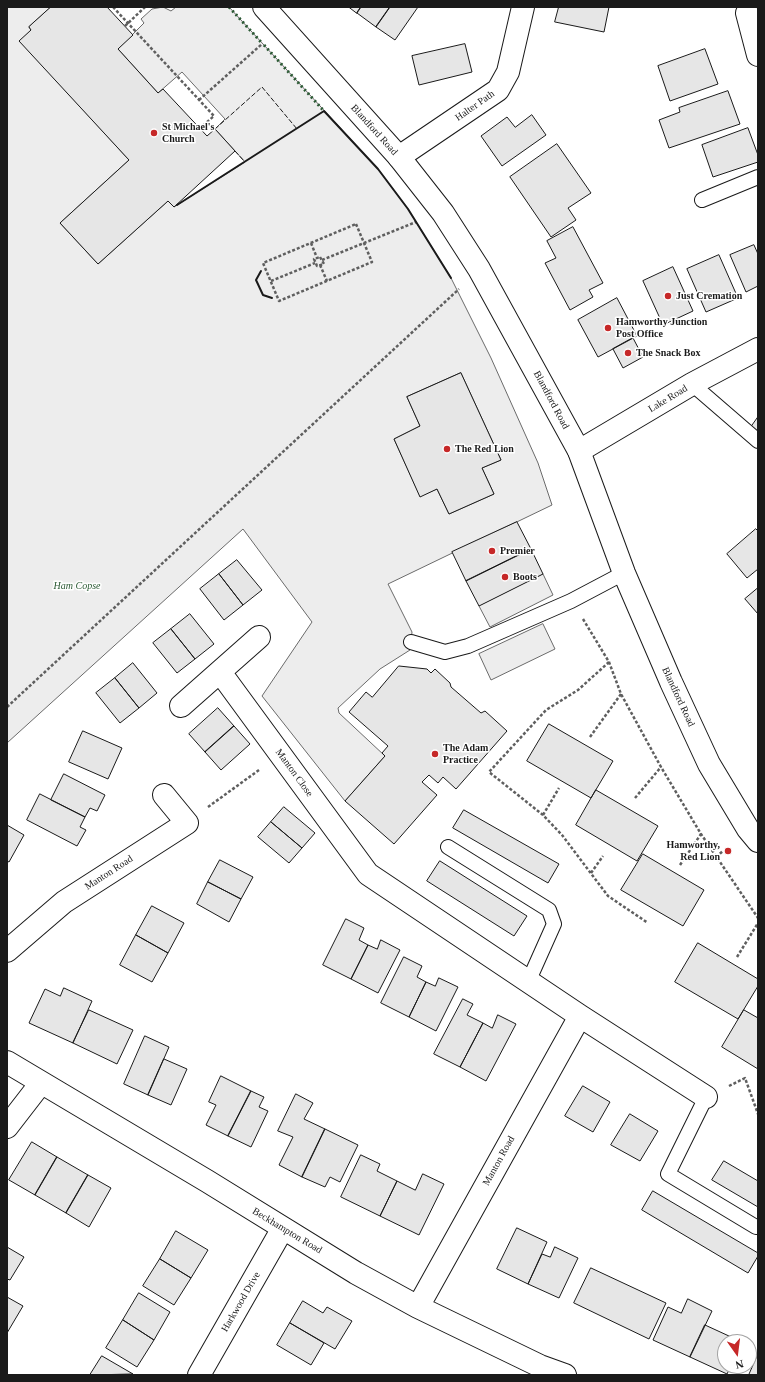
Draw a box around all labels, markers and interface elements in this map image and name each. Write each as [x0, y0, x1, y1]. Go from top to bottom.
street label: Halter Path [453, 88, 497, 124]
street label: Blandford Road [348, 102, 400, 158]
place label: St Michael's Church [162, 121, 214, 144]
marker: St Michael's Church [149, 128, 159, 138]
place label: Just Cremation [676, 290, 742, 302]
marker: Just Cremation [663, 291, 673, 301]
place label: Hamworthy Junction Post Office [616, 316, 707, 340]
marker: Hamworthy Junction Post Office [603, 323, 613, 333]
place label: The Snack Box [636, 347, 700, 359]
marker: The Snack Box [623, 348, 633, 358]
street label: Blandford Road [531, 369, 571, 431]
street label: Lake Road [646, 383, 690, 415]
place label: The Red Lion [455, 443, 514, 455]
marker: The Red Lion [442, 444, 452, 454]
place label: Premier [500, 545, 535, 557]
marker: Premier [487, 546, 497, 556]
place label: Boots [513, 571, 537, 583]
marker: Boots [500, 572, 510, 582]
park label: Ham Copse [54, 580, 100, 592]
street label: Blandford Road [659, 665, 697, 729]
place label: The Adam Practice [443, 742, 488, 766]
street label: Manton Close [273, 747, 315, 799]
marker: The Adam Practice [430, 749, 440, 759]
place label: Hamworthy, Red Lion [666, 839, 720, 862]
marker: Hamworthy, Red Lion [723, 846, 733, 856]
street label: Manton Road [83, 853, 135, 893]
street label: Manton Road [480, 1134, 518, 1188]
street label: Beckhampton Road [250, 1205, 324, 1257]
street label: Harkwood Drive [219, 1270, 263, 1334]
north arrow [717, 1334, 757, 1374]
text: N [734, 1358, 745, 1371]

